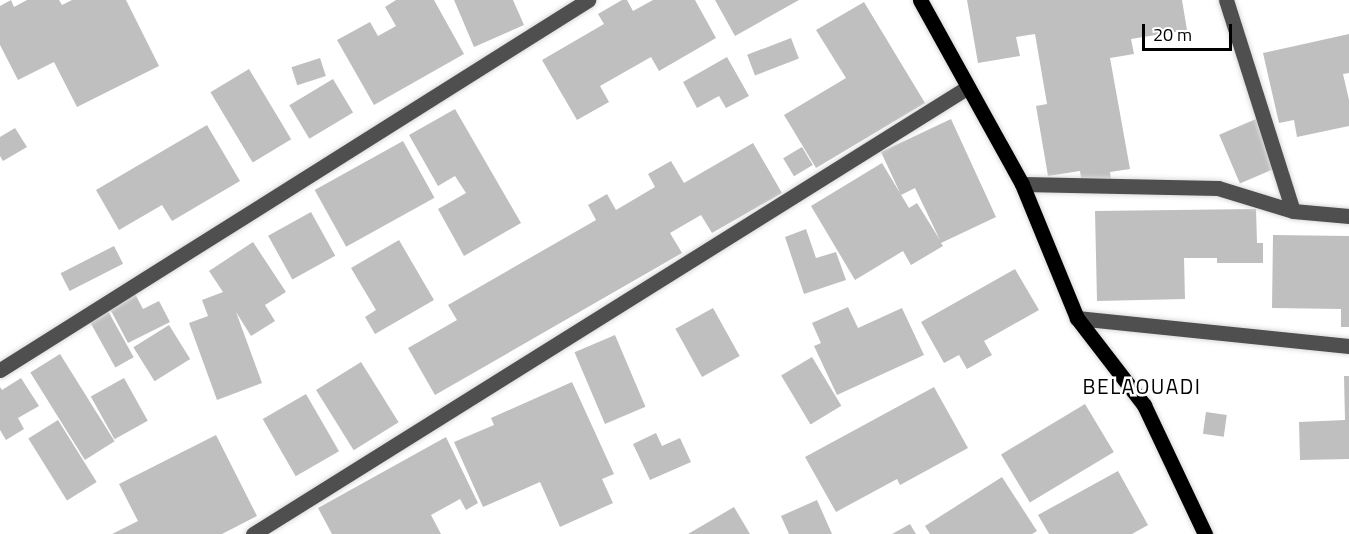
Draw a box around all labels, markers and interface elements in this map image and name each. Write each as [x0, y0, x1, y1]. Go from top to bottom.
scale bar [1145, 12, 1235, 50]
text: 20 m [1153, 21, 1192, 48]
district label: BELAOUADI [1083, 373, 1201, 399]

